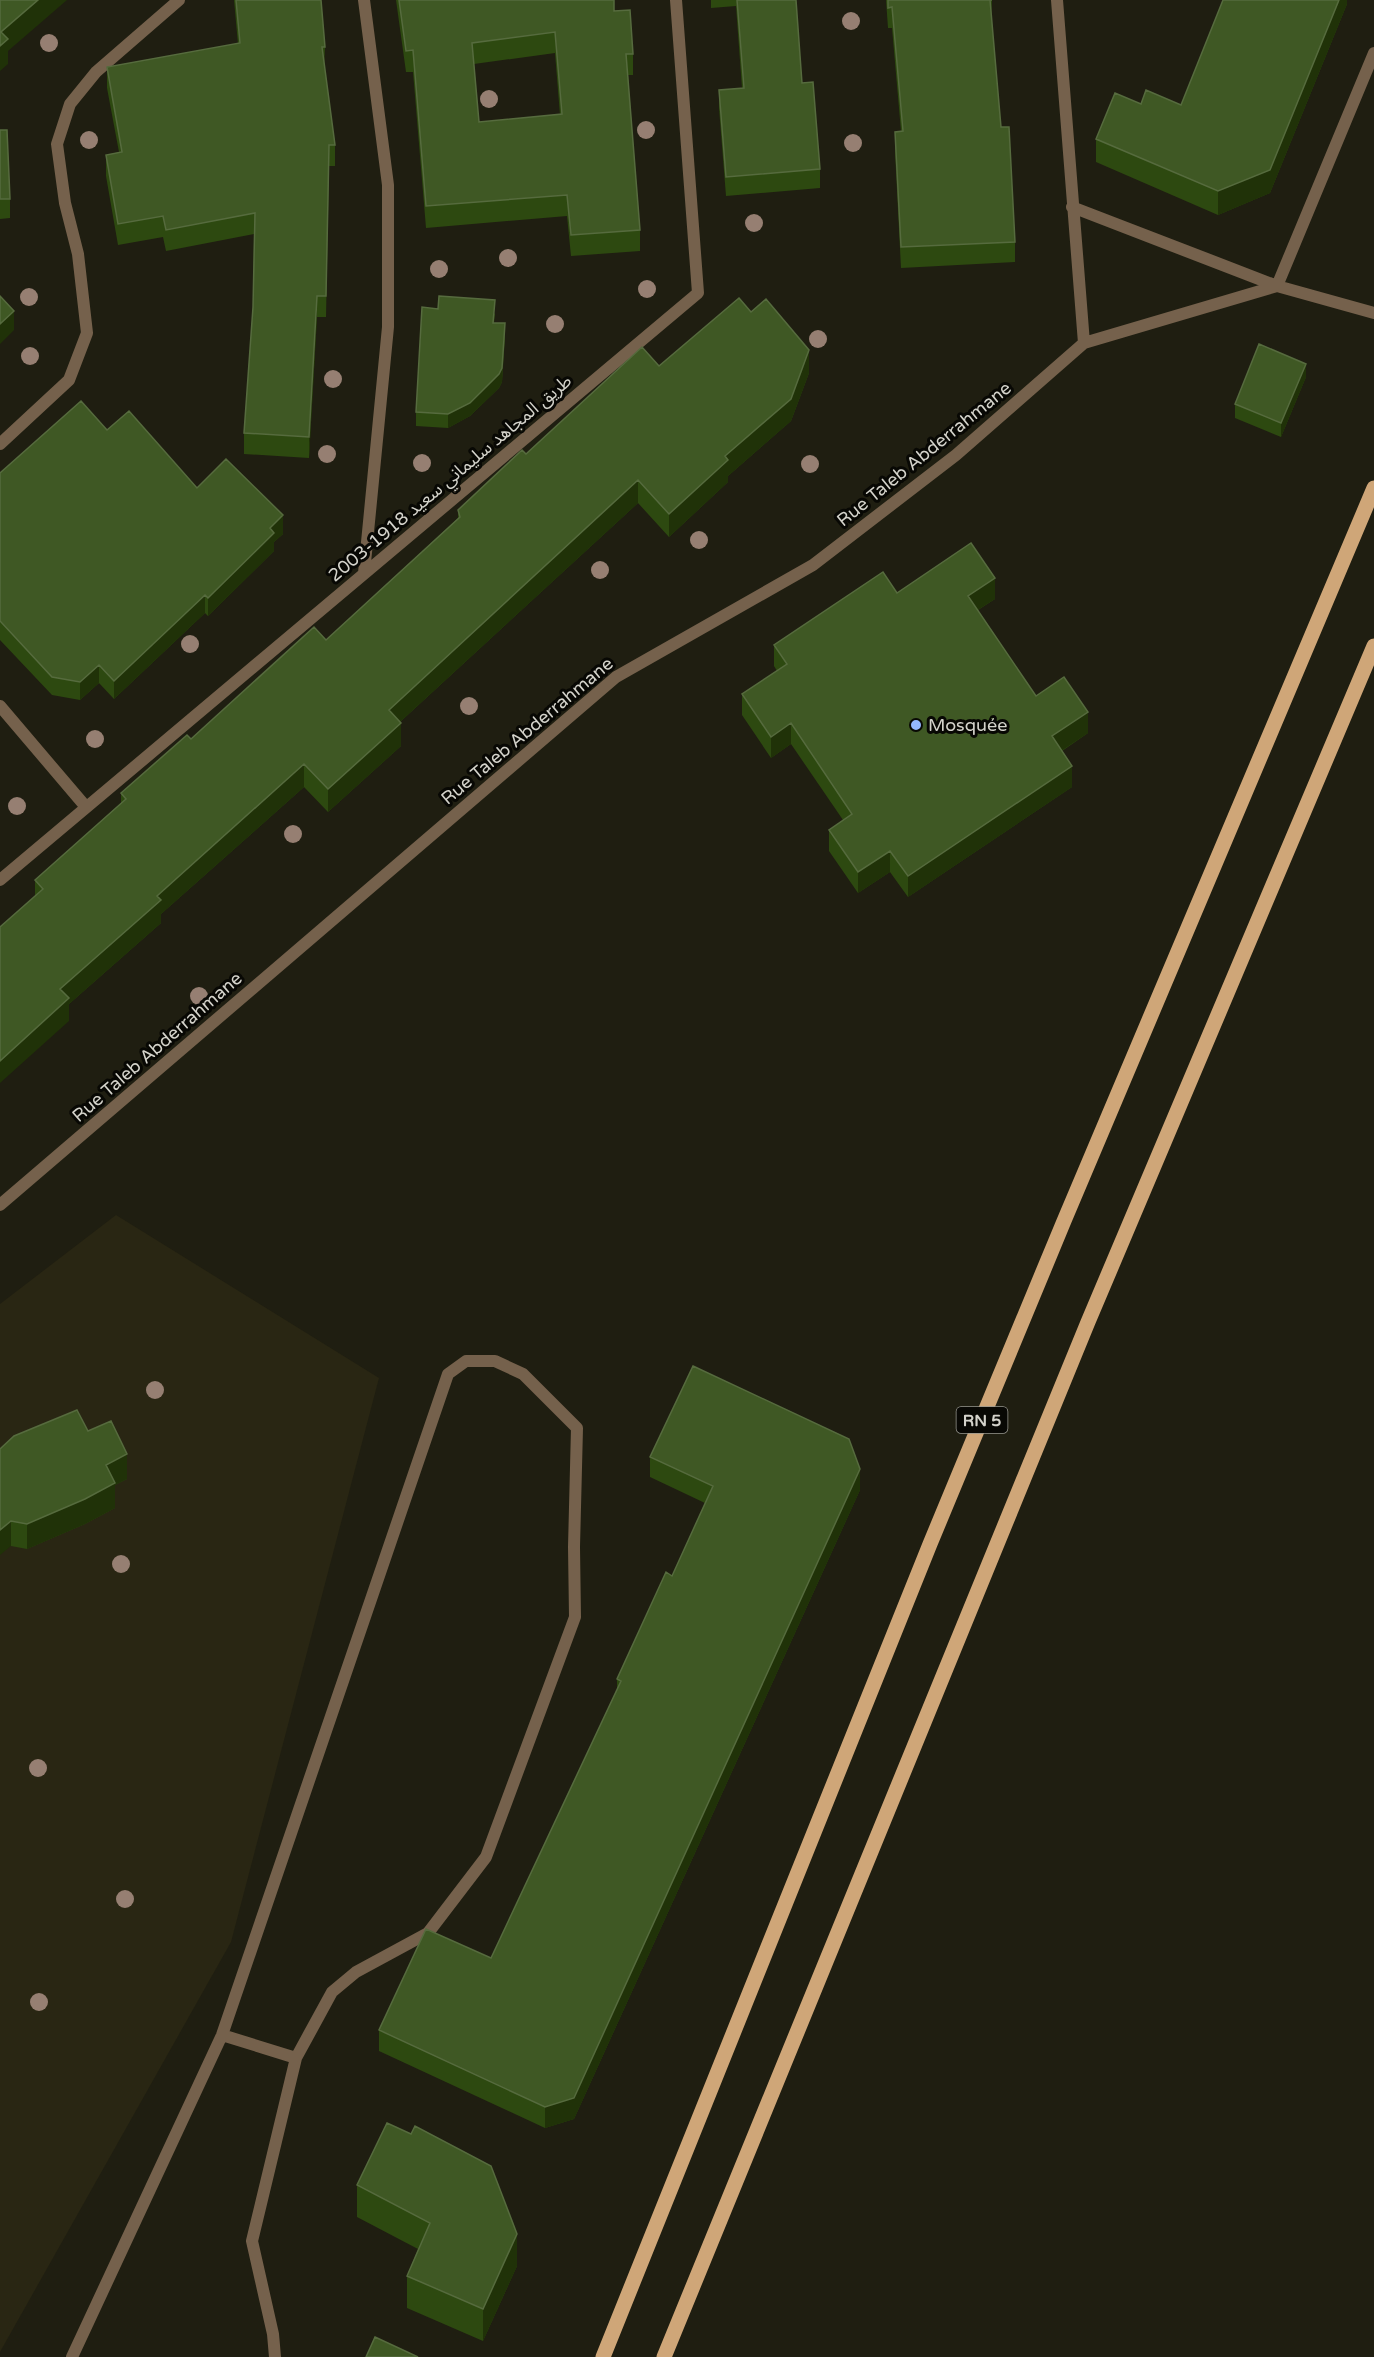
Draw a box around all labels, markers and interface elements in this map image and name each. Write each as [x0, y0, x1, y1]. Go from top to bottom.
street label: طريق المجاهد سليماني سعيد 1918-2003 [324, 370, 578, 588]
street label: Rue Taleb Abderrahmane [832, 377, 1016, 531]
street label: Rue Taleb Abderrahmane [436, 653, 618, 809]
place label: Mosquée [928, 714, 1007, 736]
marker: Mosquée [909, 718, 923, 732]
street label: Rue Taleb Abderrahmane [68, 967, 246, 1127]
road number: RN 5 [956, 1407, 1008, 1433]

